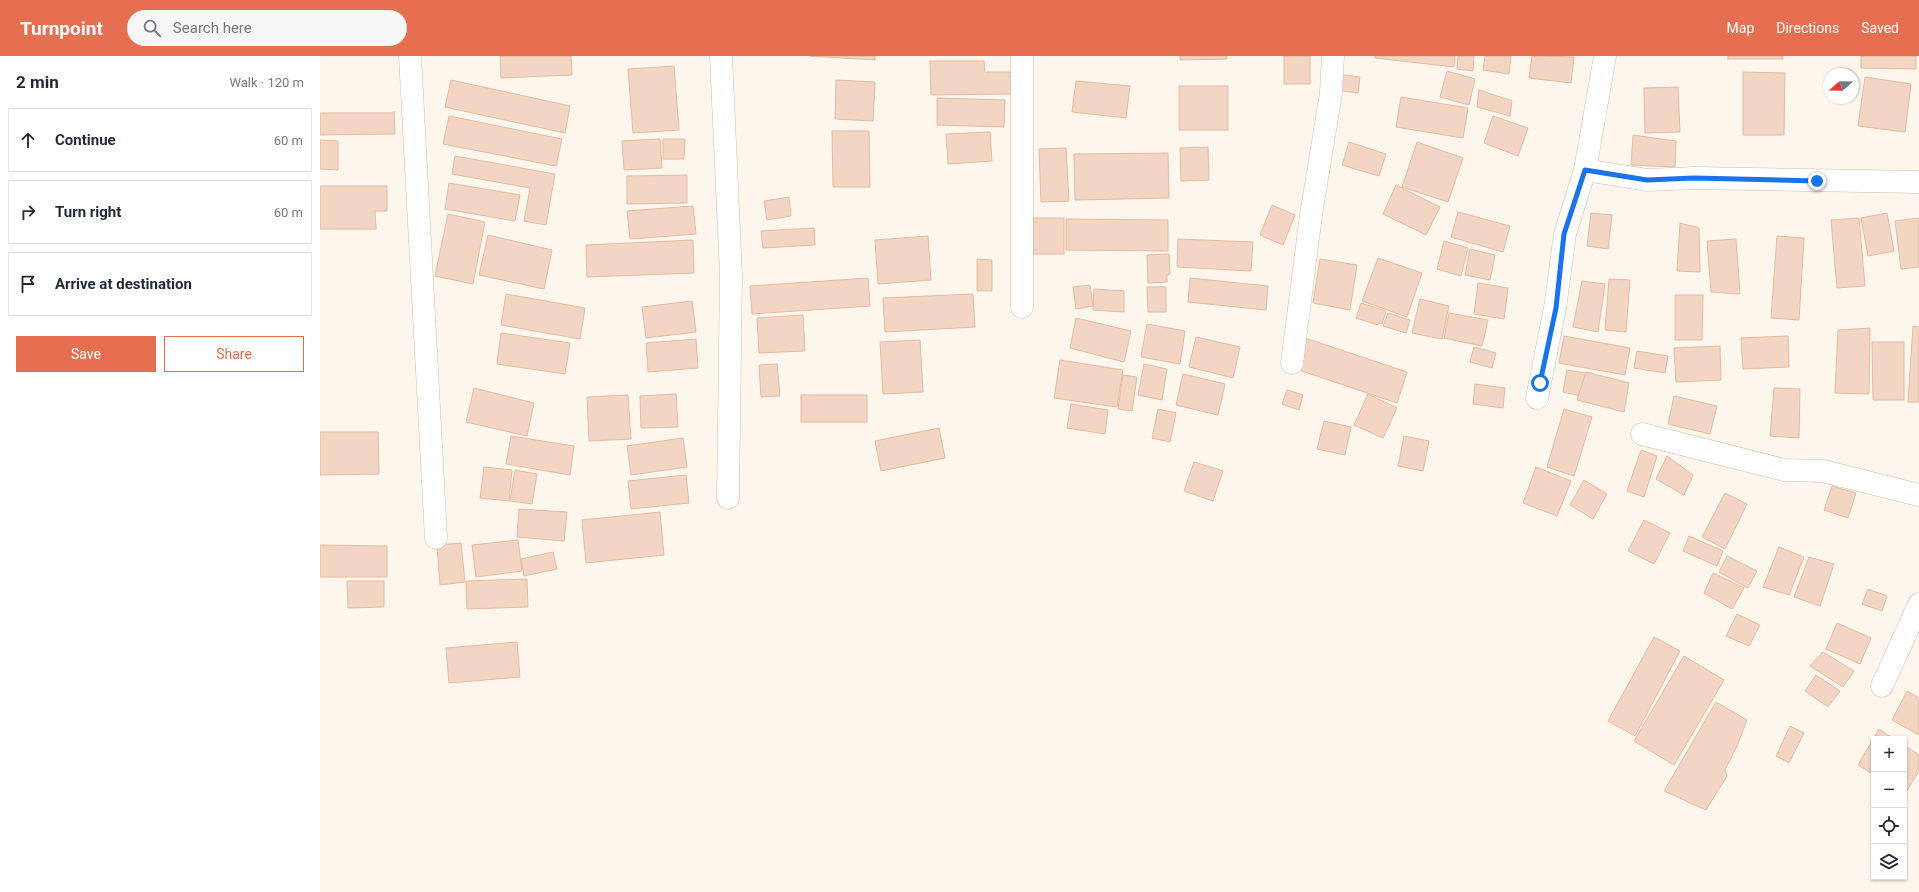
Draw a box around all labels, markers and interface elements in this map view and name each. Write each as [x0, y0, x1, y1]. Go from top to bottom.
search box [127, 10, 407, 46]
text: Turnpoint [20, 17, 103, 40]
icon: search [141, 17, 163, 39]
text: Search here [173, 19, 252, 37]
text: Map [1727, 20, 1754, 36]
text: Directions [1776, 20, 1839, 36]
text: Saved [1861, 20, 1899, 36]
north arrow [1823, 68, 1859, 104]
text: 2 min [16, 72, 59, 92]
text: Walk · 120 m [229, 75, 304, 90]
icon: ahead [17, 129, 39, 151]
text: Continue [55, 131, 116, 149]
text: 60 m [274, 133, 303, 148]
route end [1808, 172, 1826, 190]
icon: right [17, 201, 39, 223]
text: Turn right [55, 203, 121, 221]
text: 60 m [274, 205, 303, 220]
icon: arrive [17, 273, 39, 295]
text: Arrive at destination [55, 275, 192, 293]
button: Save [16, 336, 156, 372]
button: Share [164, 336, 304, 372]
route start [1531, 374, 1549, 392]
map controls [1871, 736, 1907, 880]
button: + [1871, 736, 1907, 772]
button: − [1871, 772, 1907, 808]
button: locate [1871, 808, 1907, 844]
button: layers [1871, 844, 1907, 880]

